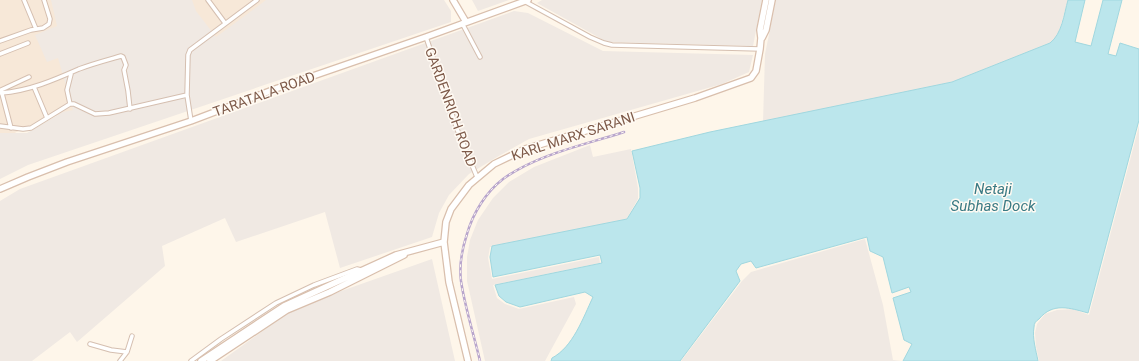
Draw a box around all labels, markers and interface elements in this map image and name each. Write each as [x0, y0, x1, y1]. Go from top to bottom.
street label: GARDENRICH ROAD [422, 45, 480, 169]
street label: TARATALA ROAD [211, 68, 317, 120]
street label: KARL MARX SARANI [509, 108, 637, 164]
water label: Netaji Subhas Dock [951, 180, 1036, 215]

